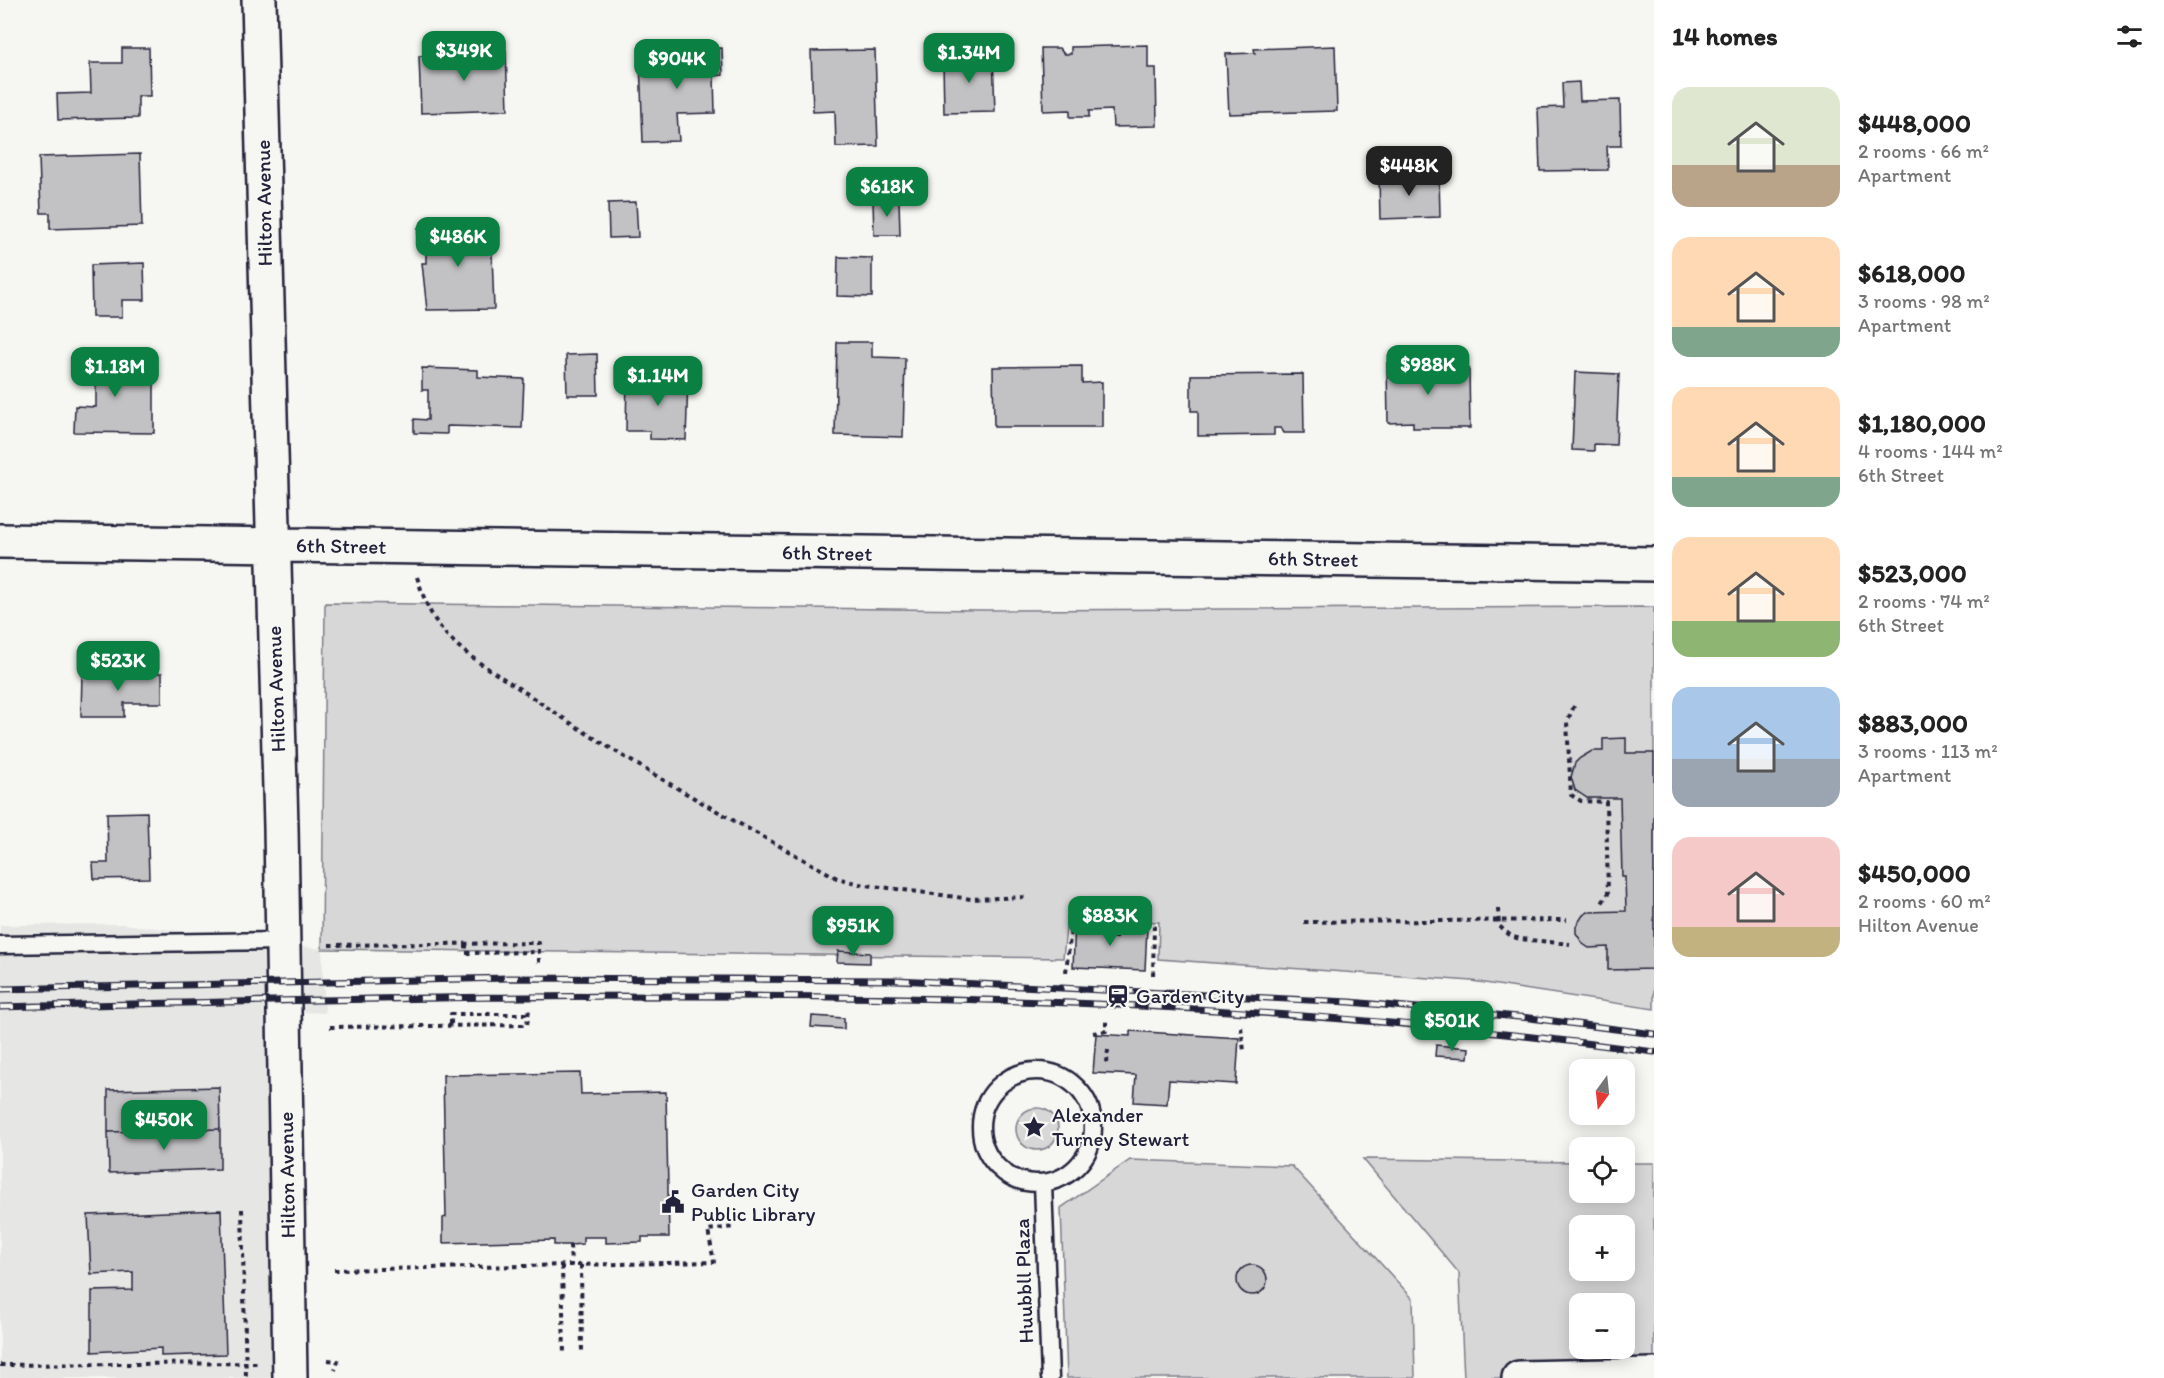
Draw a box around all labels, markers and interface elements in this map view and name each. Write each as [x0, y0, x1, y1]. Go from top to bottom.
text: 14 homes [1672, 20, 1778, 52]
icon: filters [2113, 20, 2146, 53]
pin: $349K [422, 31, 506, 82]
pin: $1.34M [920, 33, 1018, 84]
text: $349K [436, 38, 492, 62]
pin: $904K [635, 39, 719, 90]
text: $1.34M [938, 40, 1000, 64]
text: $904K [648, 46, 706, 70]
text: $448,000 [1858, 107, 1971, 139]
icon: home [1720, 111, 1792, 183]
street label: Hilton Avenue [250, 139, 277, 267]
text: 2 rooms · 66 m² [1858, 139, 1989, 163]
pin: $448K [1367, 146, 1451, 197]
text: $448K [1380, 153, 1438, 177]
text: Apartment [1858, 163, 1951, 187]
pin: $618K [845, 167, 929, 218]
text: $618K [860, 174, 914, 198]
pin: $486K [416, 217, 500, 268]
text: $486K [430, 224, 486, 248]
text: $618,000 [1858, 257, 1965, 289]
icon: home [1720, 261, 1792, 333]
text: 3 rooms · 98 m² [1858, 289, 1990, 313]
text: Apartment [1858, 313, 1951, 337]
pin: $988K [1386, 345, 1470, 396]
pin: $1.18M [66, 347, 164, 398]
text: $988K [1400, 352, 1456, 376]
text: $1.18M [85, 354, 145, 378]
pin: $1.14M [609, 356, 707, 407]
text: $1.14M [627, 363, 689, 387]
text: $1,180,000 [1858, 407, 1986, 439]
icon: home [1720, 411, 1792, 483]
text: 4 rooms · 144 m² [1858, 439, 2003, 463]
text: 6th Street [1858, 463, 1944, 487]
street label: 6th Street [296, 532, 387, 559]
street label: 6th Street [782, 539, 873, 566]
street label: 6th Street [1268, 545, 1359, 572]
text: $523,000 [1858, 557, 1967, 589]
icon: home [1720, 561, 1792, 633]
text: 2 rooms · 74 m² [1858, 589, 1990, 613]
text: 6th Street [1858, 613, 1944, 637]
street label: Hilton Avenue [261, 625, 290, 753]
pin: $523K [76, 641, 160, 692]
text: $523K [91, 648, 145, 672]
text: $883,000 [1858, 707, 1968, 739]
icon: home [1720, 711, 1792, 783]
text: 3 rooms · 113 m² [1858, 739, 1998, 763]
text: Apartment [1858, 763, 1951, 787]
text: $450,000 [1858, 857, 1971, 889]
icon: home [1720, 861, 1792, 933]
text: 2 rooms · 60 m² [1858, 889, 1991, 913]
pin: $883K [1068, 896, 1152, 947]
text: $883K [1082, 903, 1138, 927]
pin: $951K [811, 906, 895, 957]
text: $951K [826, 913, 880, 937]
text: Hilton Avenue [1858, 913, 1979, 937]
station icon: Garden City [1105, 983, 1131, 1009]
place label: Garden City [1136, 983, 1244, 1008]
pin: $501K [1410, 1001, 1494, 1052]
text: $501K [1424, 1008, 1480, 1032]
north arrow [1569, 1059, 1635, 1125]
map controls [1569, 1059, 1635, 1359]
pin: $450K [122, 1100, 206, 1151]
place label: Alexander Turney Stewart [1052, 1102, 1189, 1151]
text: $450K [135, 1107, 193, 1131]
street label: Hilton Avenue [273, 1111, 300, 1239]
place icon: Alexander Turney Stewart [1021, 1114, 1047, 1140]
button: locate [1569, 1137, 1635, 1203]
place label: Garden City Public Library [691, 1177, 815, 1226]
public building icon: Garden City Public Library [660, 1189, 686, 1215]
button: + [1569, 1215, 1635, 1281]
street label: Huubbll Plaza [1009, 1218, 1038, 1344]
button: − [1569, 1293, 1635, 1359]

